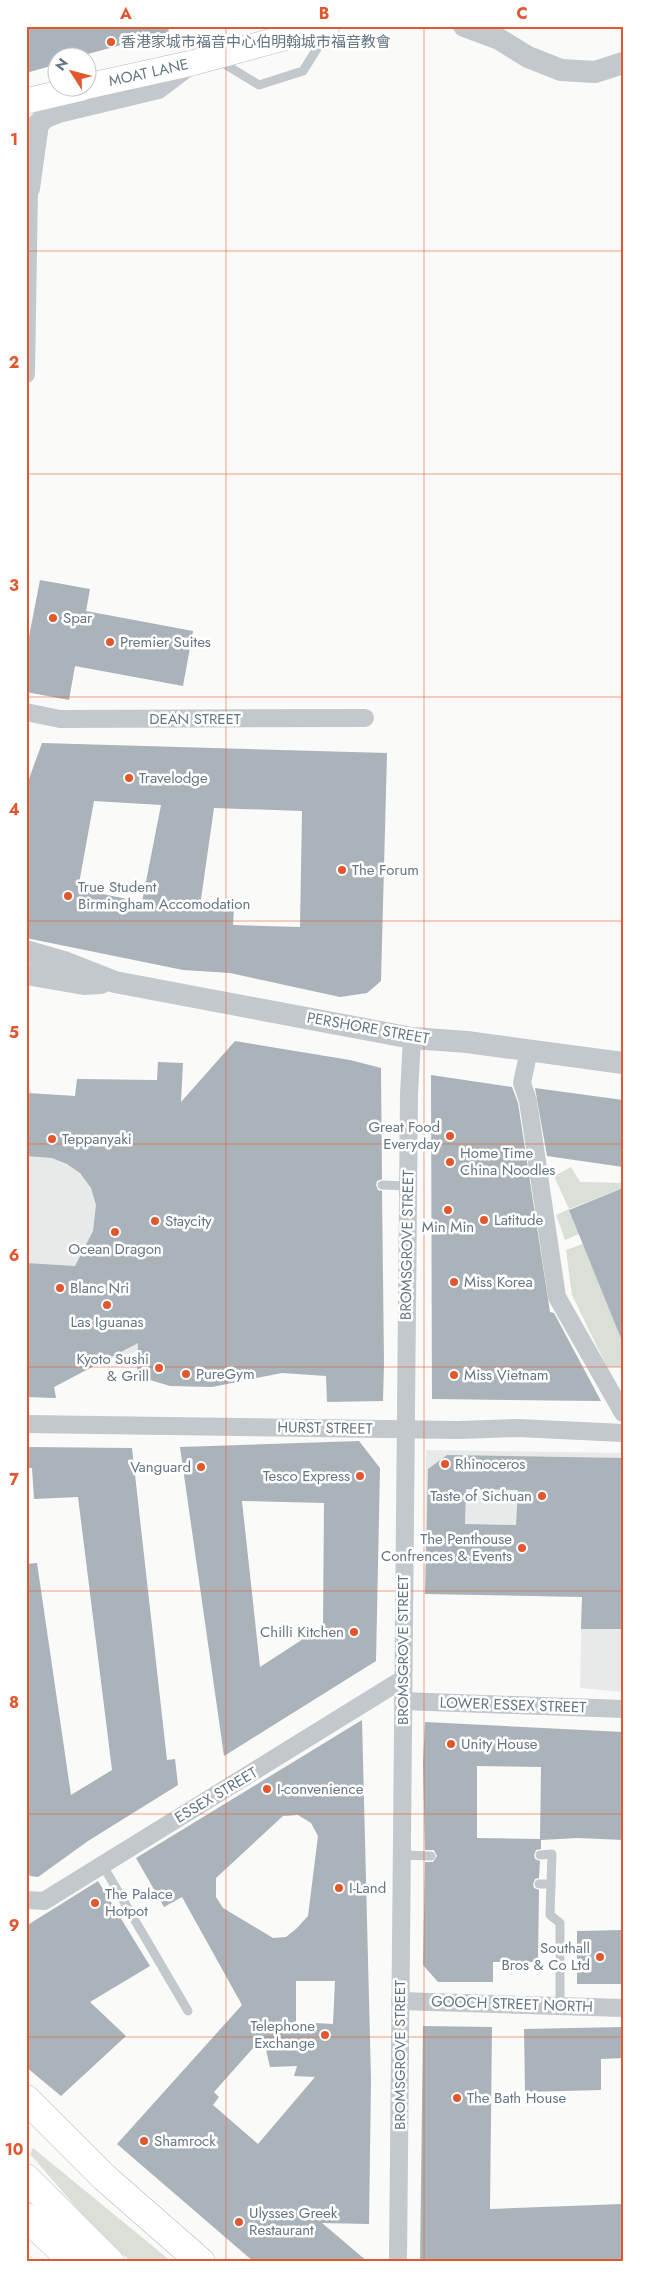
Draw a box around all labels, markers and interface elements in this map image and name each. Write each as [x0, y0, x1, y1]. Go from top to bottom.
text: A [119, 2, 132, 25]
text: B [319, 2, 329, 25]
text: C [516, 2, 528, 25]
place label: 香港家城市福音中心伯明翰城市福音教會 [121, 31, 391, 53]
marker: 香港家城市福音中心伯明翰城市福音教會 [105, 36, 117, 48]
north arrow [48, 48, 98, 98]
street label: MOAT LANE [107, 53, 190, 92]
text: N [50, 54, 73, 75]
text: 1 [10, 128, 18, 151]
text: 2 [9, 351, 19, 374]
text: 3 [9, 574, 19, 597]
place label: Spar [63, 607, 93, 629]
marker: Spar [47, 612, 59, 624]
place label: Premier Suites [120, 631, 211, 653]
marker: Premier Suites [104, 636, 116, 648]
street label: DEAN STREET [149, 708, 241, 730]
place label: Travelodge [139, 767, 208, 789]
marker: Travelodge [123, 772, 135, 784]
text: 4 [8, 798, 20, 821]
place label: The Forum [352, 859, 419, 881]
marker: The Forum [336, 864, 348, 876]
place label: True Student Birmingham Accomodation [78, 876, 250, 915]
marker: True Student Birmingham Accomodation [62, 890, 74, 902]
street label: PERSHORE STREET [305, 1006, 431, 1050]
text: 5 [9, 1021, 19, 1044]
place label: Great Food Everyday [368, 1116, 440, 1155]
place label: Teppanyaki [62, 1128, 132, 1150]
marker: Great Food Everyday [444, 1130, 456, 1142]
marker: Teppanyaki [46, 1133, 58, 1145]
place label: Home Time China Noodles [460, 1142, 555, 1181]
marker: Home Time China Noodles [444, 1156, 456, 1168]
street label: BROMSGROVE STREET [395, 1170, 419, 1320]
marker: Min Min [442, 1204, 454, 1216]
place label: Latitude [494, 1209, 543, 1231]
place label: Staycity [165, 1210, 212, 1232]
marker: Latitude [478, 1214, 490, 1226]
marker: Staycity [149, 1215, 161, 1227]
place label: Min Min [422, 1216, 474, 1238]
marker: Ocean Dragon [109, 1226, 121, 1238]
place label: Ocean Dragon [68, 1238, 162, 1260]
text: 6 [9, 1244, 19, 1267]
place label: Miss Korea [464, 1271, 533, 1293]
marker: Miss Korea [448, 1276, 460, 1288]
place label: Blanc Nri [70, 1277, 129, 1299]
marker: Blanc Nri [54, 1282, 66, 1294]
marker: Las Iguanas [101, 1299, 113, 1311]
place label: Las Iguanas [71, 1311, 143, 1333]
place label: Kyoto Sushi & Grill [77, 1348, 149, 1387]
marker: Kyoto Sushi & Grill [153, 1362, 165, 1374]
place label: PureGym [196, 1363, 255, 1385]
place label: Miss Vietnam [464, 1364, 549, 1386]
marker: PureGym [180, 1368, 192, 1380]
marker: Miss Vietnam [448, 1369, 460, 1381]
street label: HURST STREET [277, 1416, 373, 1440]
place label: Rhinoceros [455, 1453, 525, 1475]
place label: Vanguard [130, 1456, 191, 1478]
marker: Rhinoceros [439, 1458, 451, 1470]
marker: Vanguard [195, 1461, 207, 1473]
place label: Tesco Express [263, 1465, 350, 1487]
text: 7 [9, 1468, 19, 1491]
marker: Tesco Express [354, 1470, 366, 1482]
place label: Taste of Sichuan [430, 1485, 532, 1507]
marker: Taste of Sichuan [536, 1490, 548, 1502]
place label: The Penthouse Confrences & Events [381, 1528, 512, 1567]
marker: The Penthouse Confrences & Events [516, 1542, 528, 1554]
street label: BROMSGROVE STREET [392, 1575, 414, 1725]
place label: Chilli Kitchen [260, 1621, 344, 1643]
marker: Chilli Kitchen [348, 1626, 360, 1638]
text: 8 [9, 1691, 19, 1714]
street label: LOWER ESSEX STREET [439, 1691, 587, 1719]
place label: Unity House [461, 1733, 538, 1755]
marker: Unity House [445, 1738, 457, 1750]
street label: ESSEX STREET [171, 1762, 261, 1828]
place label: I-convenience [277, 1778, 364, 1800]
marker: I-convenience [261, 1783, 273, 1795]
place label: I-Land [349, 1877, 386, 1899]
marker: I-Land [333, 1882, 345, 1894]
place label: The Palace Hotpot [105, 1883, 173, 1922]
marker: The Palace Hotpot [89, 1897, 101, 1909]
text: 9 [9, 1914, 19, 1937]
place label: Southall Bros & Co Ltd [501, 1937, 590, 1976]
marker: Southall Bros & Co Ltd [594, 1951, 606, 1963]
street label: BROMSGROVE STREET [389, 1980, 411, 2130]
street label: GOOCH STREET NORTH [431, 1990, 593, 2018]
place label: Telephone Exchange [250, 2015, 315, 2054]
marker: Telephone Exchange [319, 2029, 331, 2041]
place label: The Bath House [467, 2087, 566, 2109]
marker: The Bath House [451, 2092, 463, 2104]
place label: Shamrock [154, 2130, 216, 2152]
marker: Shamrock [138, 2135, 150, 2147]
text: 10 [5, 2138, 23, 2161]
place label: Ulysses Greek Restaurant [249, 2202, 338, 2241]
marker: Ulysses Greek Restaurant [233, 2216, 245, 2228]

